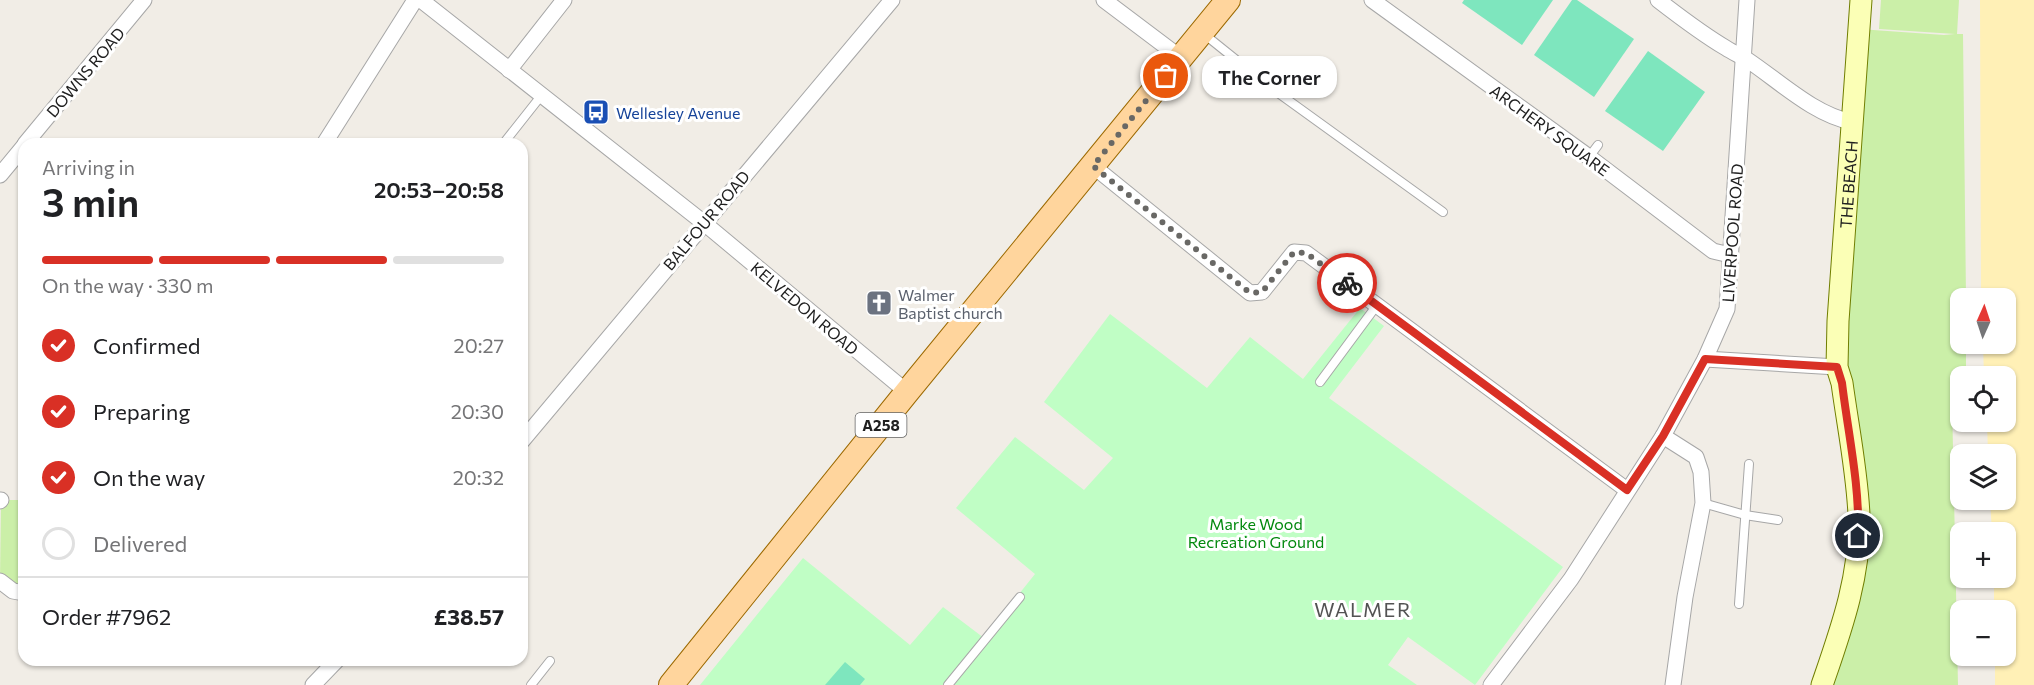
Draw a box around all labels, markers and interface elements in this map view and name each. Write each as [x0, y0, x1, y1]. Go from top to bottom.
street label: DOWNS ROAD [42, 23, 128, 121]
pin [1140, 50, 1191, 101]
callout: The Corner [1202, 55, 1337, 97]
icon: bag [1149, 59, 1182, 92]
text: The Corner [1218, 65, 1321, 89]
street label: ARCHERY SQUARE [1487, 80, 1613, 180]
bus stop icon: Wellesley Avenue [581, 97, 611, 127]
place label: Wellesley Avenue [616, 103, 740, 122]
street label: THE BEACH [1835, 140, 1860, 229]
text: Arriving in [42, 155, 135, 179]
street label: LIVERPOOL ROAD [1718, 163, 1746, 303]
street label: BALFOUR ROAD [659, 166, 753, 274]
text: 20:53–20:58 [374, 176, 504, 203]
text: 3 min [42, 177, 139, 225]
courier [1317, 253, 1377, 313]
street label: KELVEDON ROAD [747, 258, 863, 358]
icon: bike [1331, 267, 1364, 300]
text: On the way · 330 m [42, 273, 214, 297]
place label: Walmer Baptist church [898, 285, 1003, 322]
church icon: Walmer Baptist church [864, 288, 894, 318]
north arrow [1950, 288, 2016, 354]
map controls [1950, 288, 2016, 666]
icon: check [42, 329, 75, 362]
text: Confirmed [93, 332, 200, 359]
text: 20:27 [454, 333, 504, 357]
button: locate [1950, 366, 2016, 432]
icon: check [42, 395, 75, 428]
text: Preparing [93, 398, 190, 425]
text: 20:30 [451, 399, 504, 423]
road number: A258 [856, 413, 906, 437]
button: layers [1950, 444, 2016, 510]
icon: check [42, 461, 75, 494]
text: On the way [93, 464, 205, 491]
text: 20:32 [453, 465, 504, 489]
pin [1832, 510, 1883, 561]
park label: Marke Wood Recreation Ground [1188, 514, 1324, 551]
icon: home [1841, 519, 1874, 552]
button: + [1950, 522, 2016, 588]
text: Delivered [93, 530, 187, 557]
district label: WALMER [1314, 597, 1412, 621]
button: − [1950, 600, 2016, 666]
text: Order #7962 [42, 603, 171, 630]
text: £38.57 [434, 603, 504, 630]

